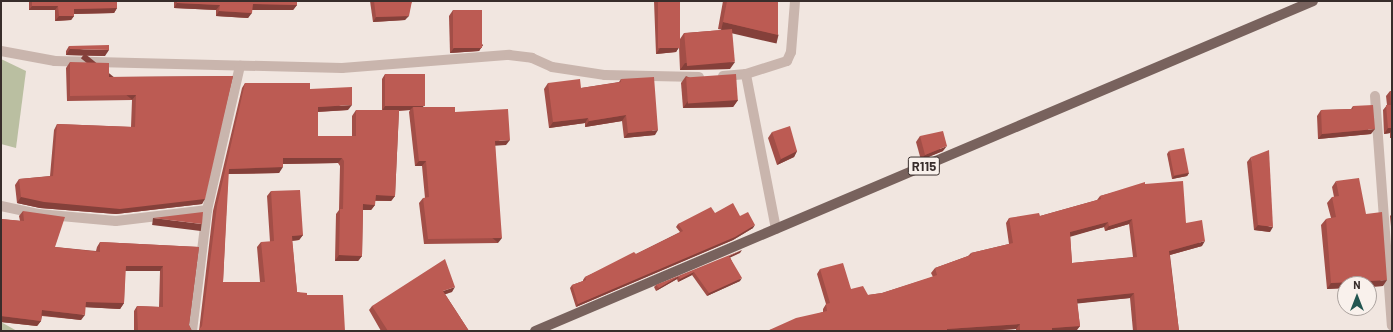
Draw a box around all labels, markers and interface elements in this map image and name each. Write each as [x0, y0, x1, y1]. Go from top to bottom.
road number: R115 [907, 155, 941, 177]
north arrow [1337, 276, 1377, 316]
text: N [1353, 278, 1361, 291]

